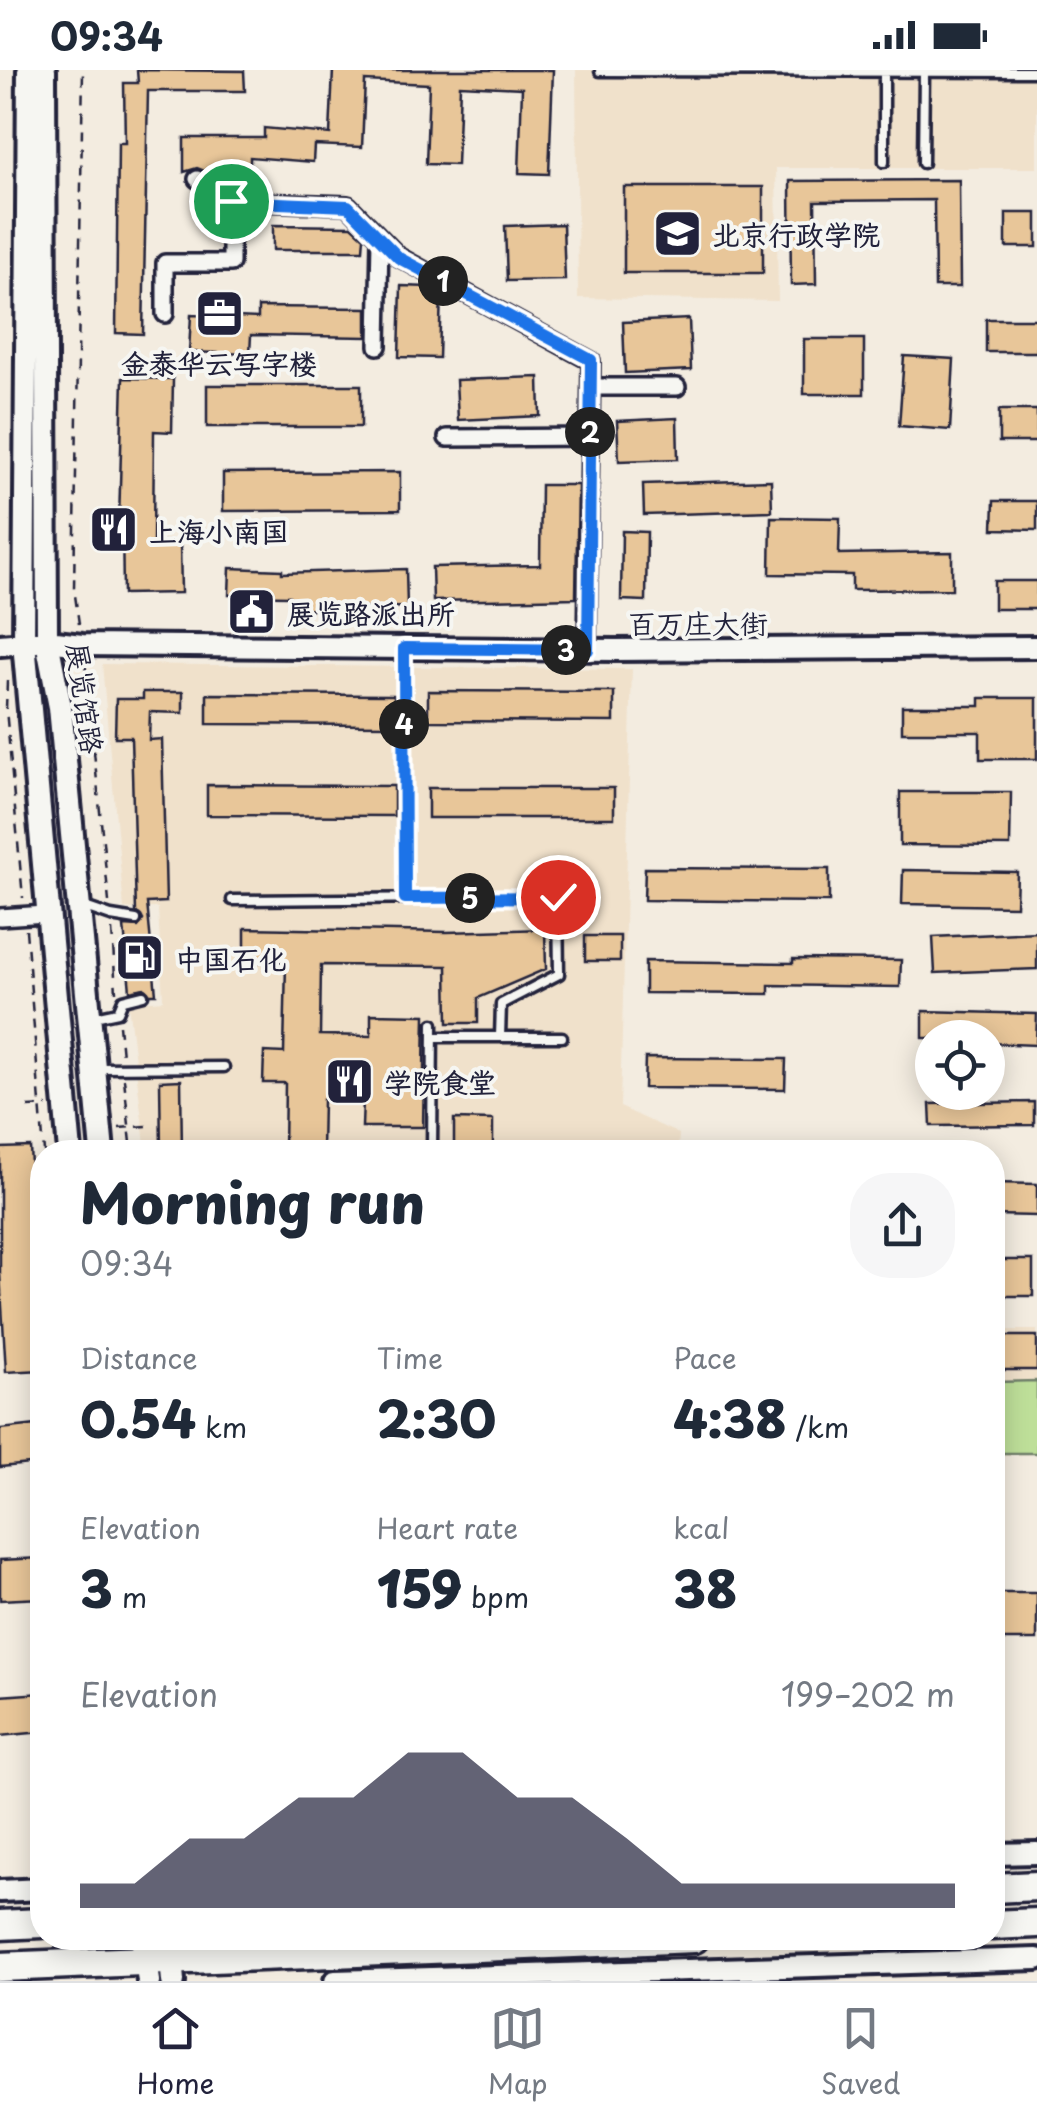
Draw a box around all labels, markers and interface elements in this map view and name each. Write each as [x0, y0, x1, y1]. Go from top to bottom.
text: 09:34 [50, 7, 163, 64]
pin [189, 159, 274, 244]
icon: arrive [204, 174, 259, 229]
school or university icon: 北京行政学院 [651, 207, 703, 259]
place label: 北京行政学院 [712, 212, 880, 255]
pin: 1 [418, 256, 468, 306]
text: 1 [436, 259, 450, 302]
office icon: 金泰华云写字楼 [193, 288, 245, 340]
place label: 金泰华云写字楼 [121, 341, 317, 384]
pin: 2 [565, 407, 615, 457]
text: 2 [580, 410, 600, 453]
restaurant icon: 上海小南国 [88, 504, 140, 556]
place label: 上海小南国 [149, 509, 289, 552]
public building icon: 展览路派出所 [226, 586, 278, 638]
place label: 展览路派出所 [287, 591, 455, 634]
street label: 百万庄大街 [628, 601, 768, 644]
pin: 3 [541, 625, 591, 675]
text: 3 [557, 628, 575, 671]
street label: 展览馆路 [57, 640, 115, 756]
pin: 4 [379, 699, 429, 749]
text: 4 [394, 702, 414, 745]
pin [516, 855, 601, 940]
icon: check [531, 870, 586, 925]
pin: 5 [445, 873, 495, 923]
text: 5 [461, 876, 479, 919]
fuel station icon: 中国石化 [114, 932, 166, 984]
place label: 中国石化 [175, 937, 287, 980]
map controls [915, 1020, 1005, 1110]
button: locate [915, 1020, 1005, 1110]
restaurant icon: 学院食堂 [323, 1055, 375, 1107]
place label: 学院食堂 [384, 1060, 496, 1103]
text: Morning run [80, 1160, 425, 1243]
button: share [850, 1173, 955, 1278]
text: 09:34 [80, 1239, 174, 1287]
text: Distance [80, 1336, 198, 1379]
text: Time [377, 1336, 443, 1379]
text: Pace [673, 1336, 737, 1379]
text: 0.54 [80, 1379, 196, 1455]
text: 2:30 [377, 1379, 496, 1455]
text: 4:38 [673, 1379, 786, 1455]
text: km [196, 1405, 247, 1448]
text: /km [786, 1405, 849, 1448]
text: Elevation [80, 1506, 201, 1549]
text: Heart rate [377, 1506, 518, 1549]
text: kcal [673, 1506, 729, 1549]
text: 3 [80, 1549, 113, 1625]
text: 159 [377, 1549, 462, 1625]
text: 38 [673, 1549, 737, 1625]
text: m [113, 1575, 147, 1618]
text: bpm [462, 1575, 529, 1618]
text: Elevation [80, 1670, 218, 1718]
text: 199–202 m [781, 1670, 955, 1718]
tab: Home [137, 2001, 214, 2104]
tab: Map [488, 2001, 548, 2104]
tab: Saved [821, 2001, 900, 2104]

